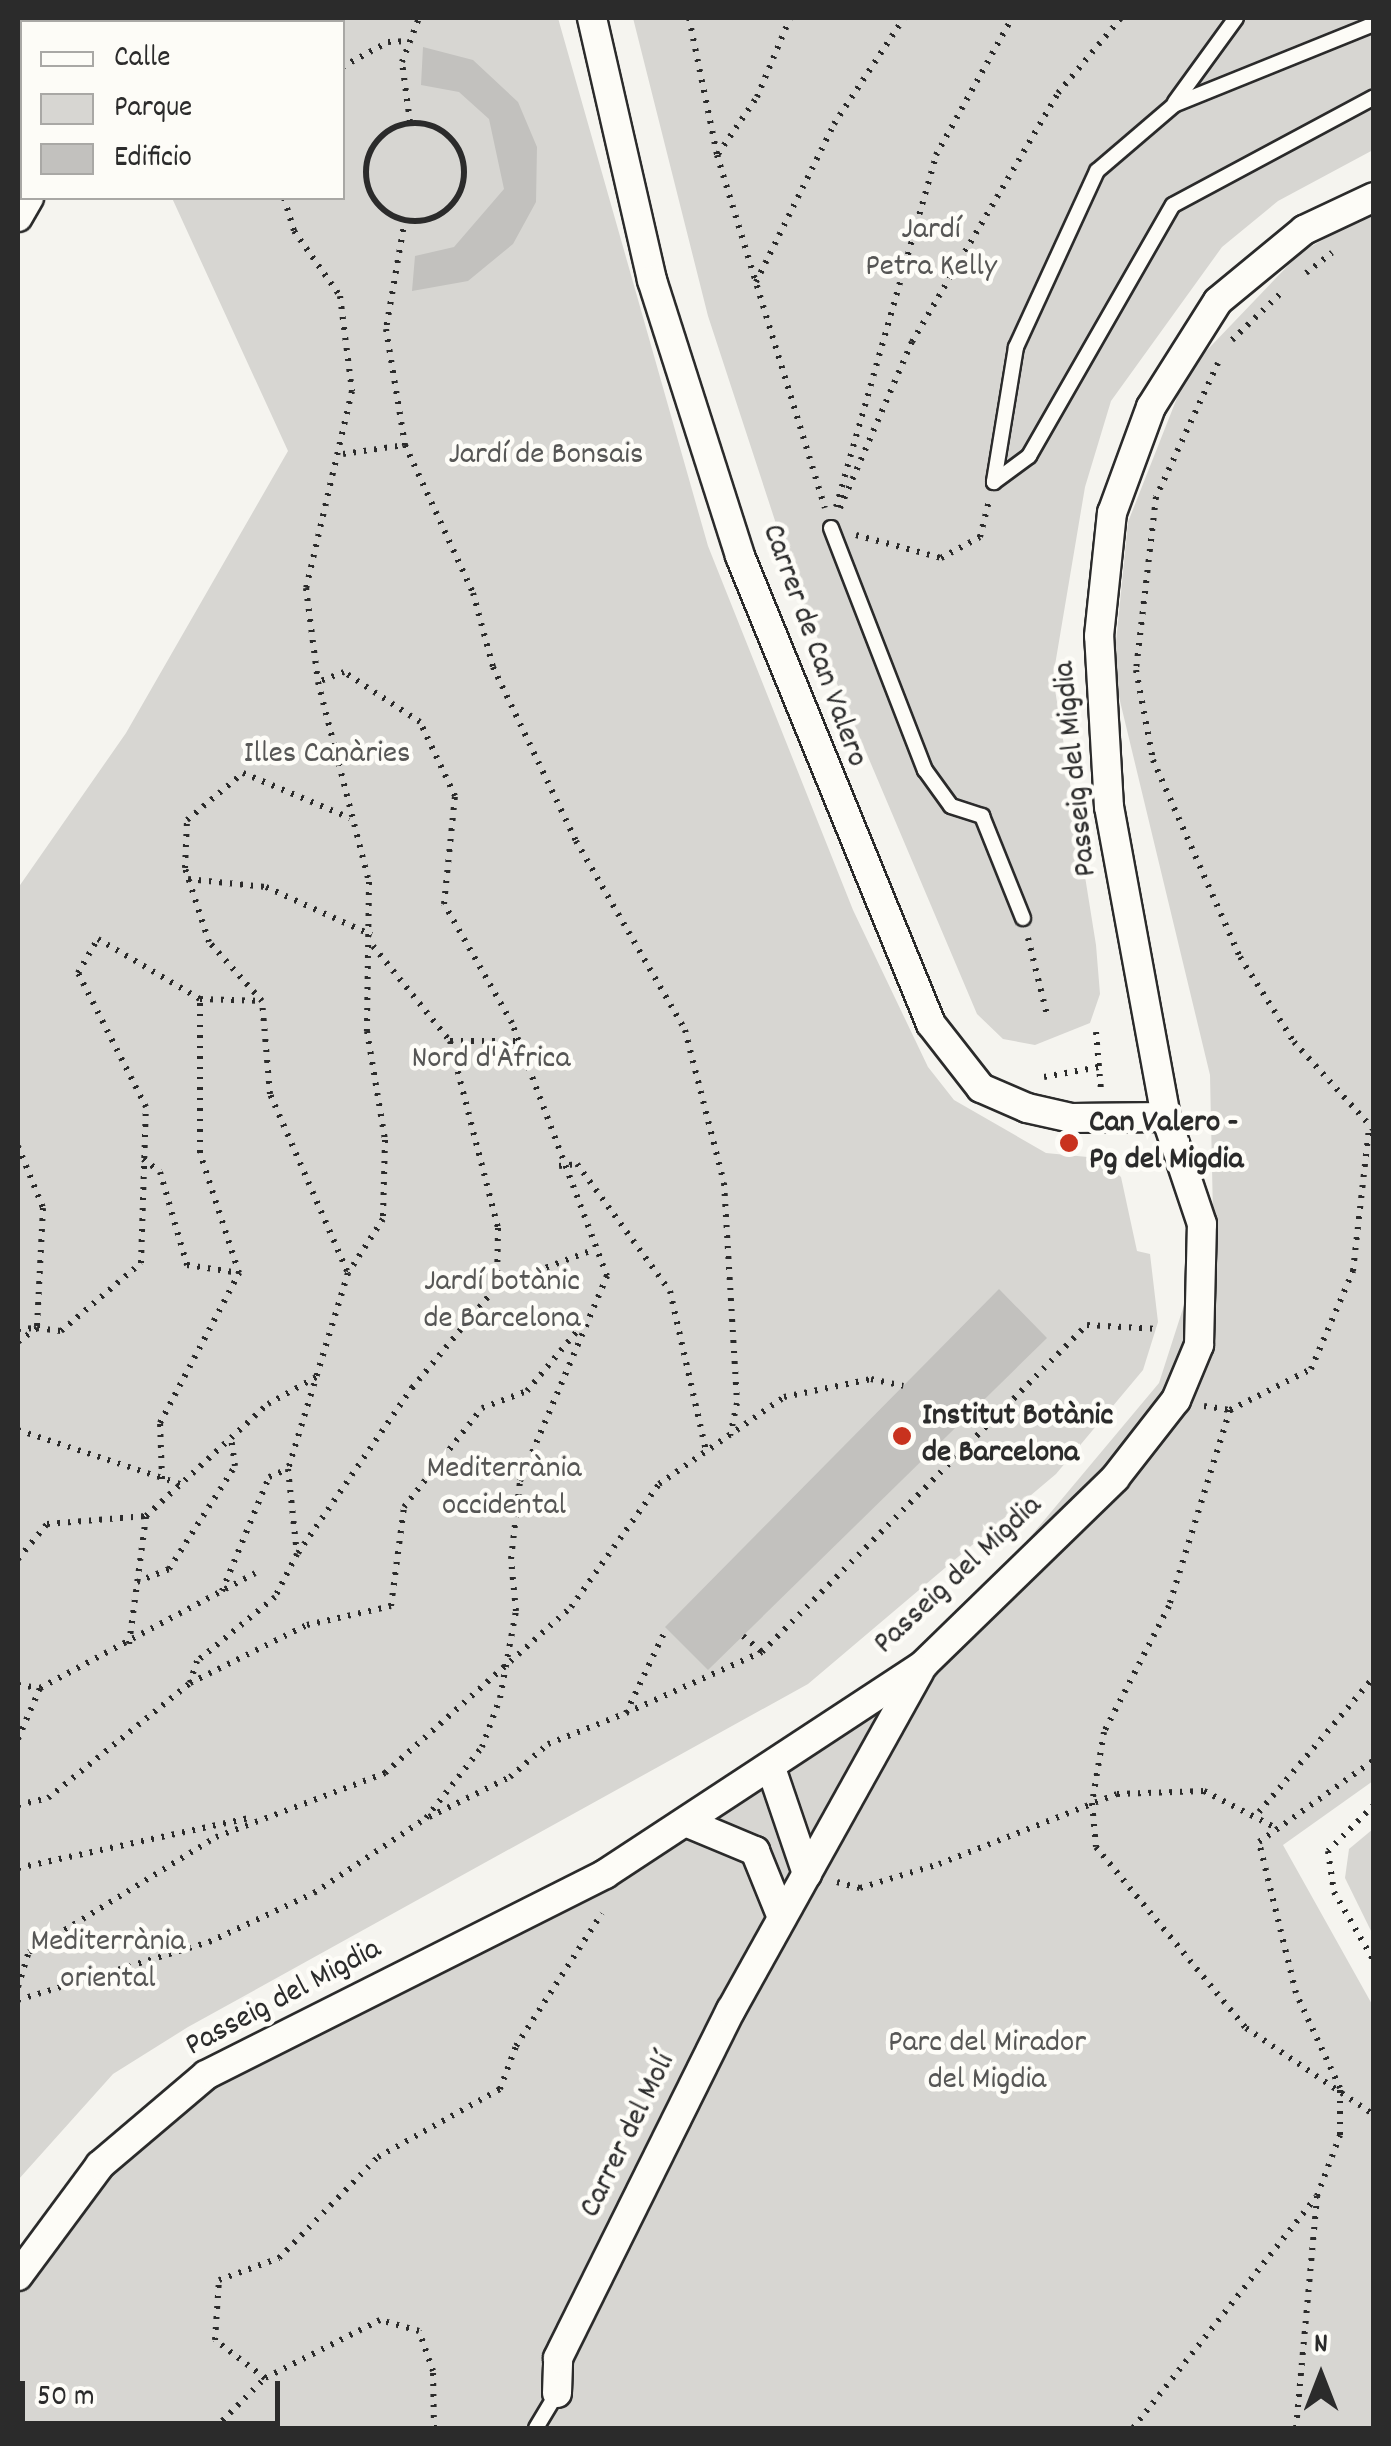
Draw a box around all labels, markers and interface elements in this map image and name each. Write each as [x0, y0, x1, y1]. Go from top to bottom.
legend [20, 20, 345, 200]
text: Calle [114, 38, 170, 81]
text: Parque [114, 88, 192, 131]
text: Edificio [114, 138, 192, 181]
park label: Jardí Petra Kelly [865, 213, 997, 288]
park label: Jardí de Bonsais [448, 437, 644, 475]
street label: Carrer de Can Valero [751, 519, 875, 773]
street label: Passeig del Migdia [1047, 659, 1107, 879]
park label: Illes Canàries [244, 736, 410, 774]
park label: Nord d'Àfrica [412, 1041, 570, 1079]
place label: Can Valero - Pg del Migdia [1089, 1106, 1243, 1181]
marker: Can Valero - Pg del Migdia [1058, 1132, 1080, 1154]
park label: Jardí botànic de Barcelona [423, 1265, 581, 1340]
place label: Institut Botànic de Barcelona [922, 1399, 1113, 1474]
marker: Institut Botànic de Barcelona [891, 1425, 913, 1447]
park label: Mediterrània occidental [427, 1452, 581, 1527]
street label: Passeig del Migdia [867, 1488, 1051, 1664]
park label: Mediterrània oriental [31, 1925, 185, 2000]
street label: Passeig del Migdia [180, 1931, 388, 2067]
park label: Parc del Mirador del Migdia [888, 2026, 1086, 2101]
street label: Carrer del Molí [573, 2047, 685, 2225]
north arrow [1271, 2326, 1371, 2426]
text: N [1314, 2326, 1328, 2366]
scale bar [25, 2361, 285, 2423]
text: 50 m [37, 2377, 95, 2420]

